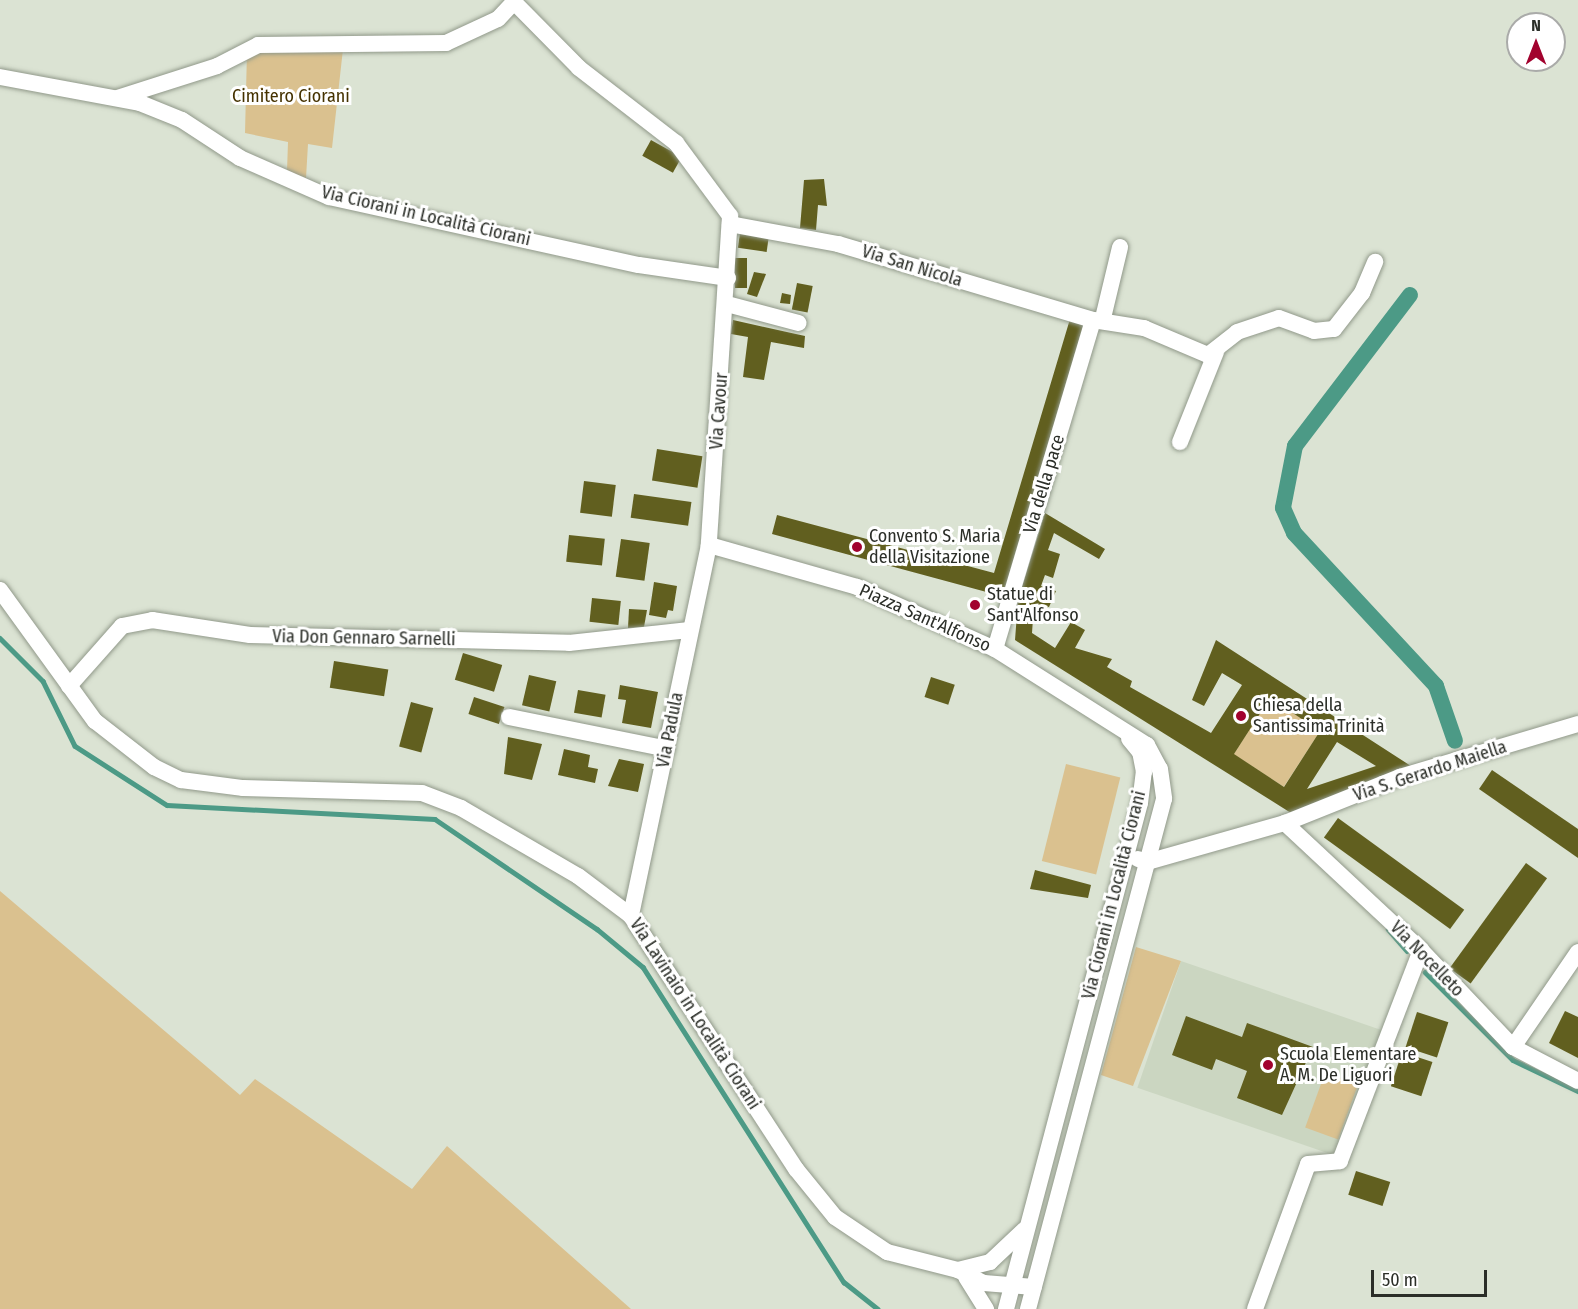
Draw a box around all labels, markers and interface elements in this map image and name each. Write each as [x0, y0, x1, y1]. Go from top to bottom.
north arrow [1506, 12, 1566, 72]
text: N [1531, 16, 1541, 35]
park label: Cimitero Ciorani [232, 85, 350, 107]
street label: Via Ciorani in Località Ciorani [319, 181, 533, 251]
street label: Via San Nicola [859, 240, 965, 292]
street label: Via Cavour [706, 372, 732, 450]
street label: Via della pace [1019, 432, 1069, 536]
place label: Convento S. Maria della Visitazione [869, 526, 1000, 568]
marker: Convento S. Maria della Visitazione [850, 540, 864, 554]
street label: Piazza Sant'Alfonso [856, 579, 994, 657]
place label: Statue di Sant'Alfonso [987, 584, 1079, 626]
marker: Statue di Sant'Alfonso [968, 598, 982, 612]
street label: Via Don Gennaro Sarnelli [272, 626, 456, 650]
street label: Via Padula [652, 690, 688, 770]
place label: Chiesa della Santissima Trinità [1253, 695, 1384, 738]
marker: Chiesa della Santissima Trinità [1234, 709, 1248, 723]
street label: Via S. Gerardo Maiella [1351, 736, 1509, 806]
street label: Via Ciorani in Località Ciorani [1078, 789, 1150, 1001]
street label: Via Lavinaio in Località Ciorani [625, 914, 765, 1114]
street label: Via Nocelleto [1386, 917, 1468, 1001]
place label: Scuola Elementare A. M. De Liguori [1280, 1044, 1416, 1086]
marker: Scuola Elementare A. M. De Liguori [1261, 1058, 1275, 1072]
scale bar [1374, 1258, 1490, 1296]
text: 50 m [1382, 1269, 1418, 1291]

